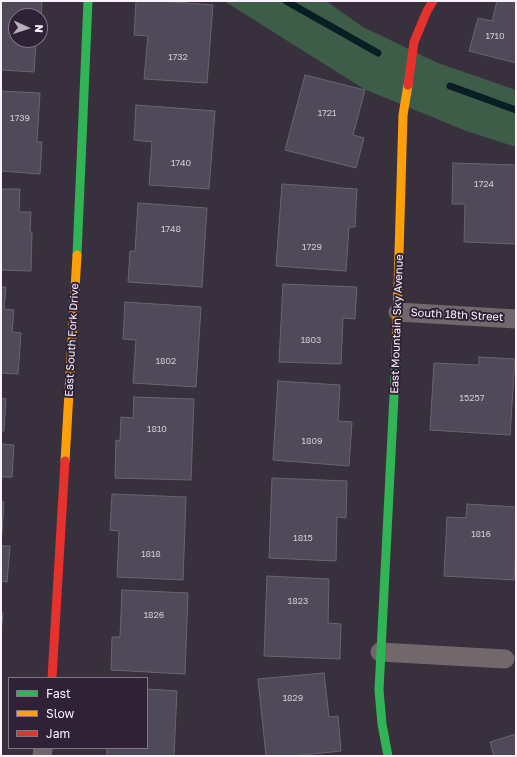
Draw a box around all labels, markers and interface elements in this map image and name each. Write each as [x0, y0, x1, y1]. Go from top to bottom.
north arrow [8, 8, 48, 48]
text: N [33, 24, 46, 33]
house number: 1710 [485, 31, 505, 41]
house number: 1732 [168, 52, 188, 62]
house number: 1721 [318, 108, 336, 118]
house number: 1739 [10, 113, 30, 123]
house number: 1740 [171, 158, 191, 168]
house number: 1724 [474, 179, 494, 189]
house number: 1748 [161, 224, 181, 234]
house number: 1729 [302, 242, 322, 252]
street label: East Mountain Sky Avenue [388, 254, 406, 394]
street label: East South Fork Drive [62, 283, 82, 397]
street label: South 18th Street [410, 306, 504, 324]
house number: 1803 [301, 335, 321, 345]
house number: 1802 [156, 356, 176, 366]
house number: 15257 [460, 393, 484, 403]
house number: 1810 [147, 424, 167, 434]
house number: 1809 [302, 436, 322, 446]
house number: 1816 [471, 529, 491, 539]
house number: 1815 [293, 533, 313, 543]
house number: 1818 [141, 549, 161, 559]
house number: 1823 [288, 596, 308, 606]
house number: 1826 [144, 610, 164, 620]
legend [8, 677, 148, 749]
text: Fast [46, 686, 71, 701]
house number: 1829 [283, 693, 303, 703]
text: Slow [46, 706, 74, 721]
text: Jam [46, 726, 70, 741]

